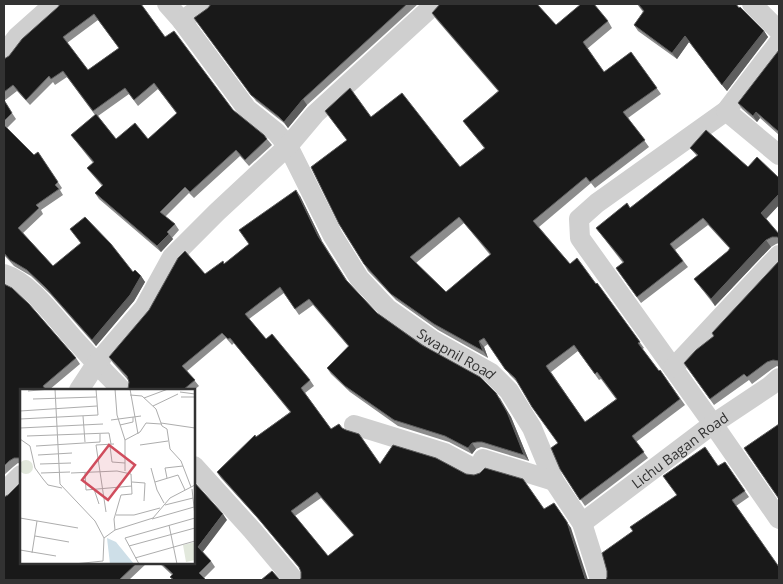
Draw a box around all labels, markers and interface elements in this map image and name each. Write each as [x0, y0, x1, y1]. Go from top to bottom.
street label: Swapnil Road [414, 323, 501, 383]
inset map [20, 389, 195, 564]
street label: Lichu Bagan Road [627, 407, 732, 492]

